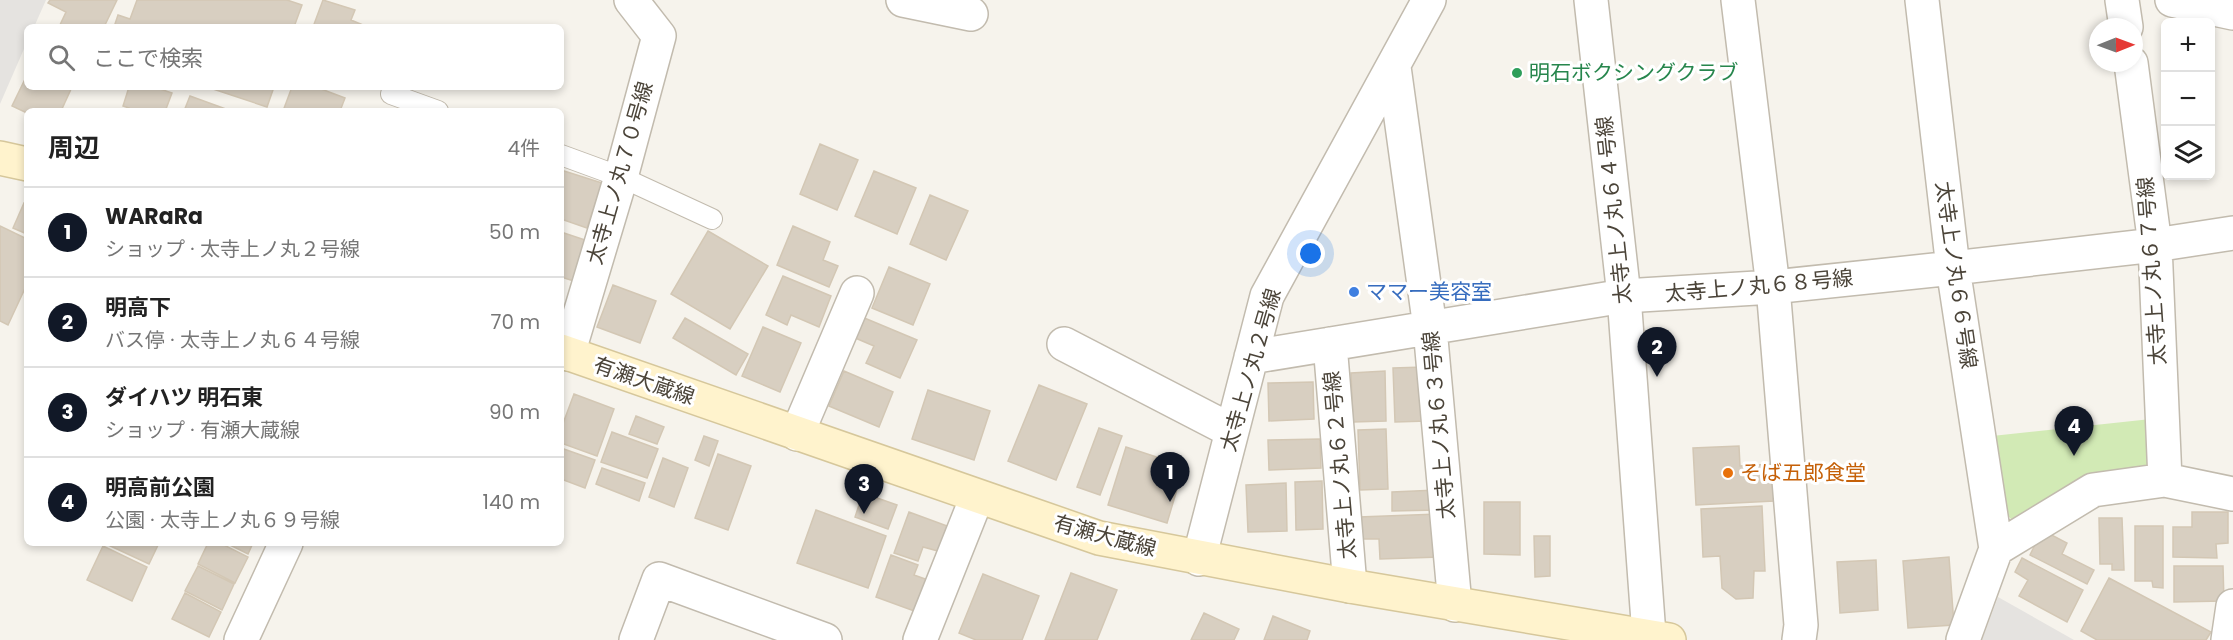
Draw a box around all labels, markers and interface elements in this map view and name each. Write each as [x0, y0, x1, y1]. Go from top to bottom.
north arrow [2089, 18, 2143, 72]
map controls [2161, 18, 2215, 180]
button: + [2161, 18, 2215, 72]
search box [24, 24, 564, 90]
icon: search [45, 41, 78, 74]
text: ここで検索 [93, 43, 203, 74]
place label: 明石ボクシングクラブ [1529, 58, 1739, 87]
marker: 明石ボクシングクラブ [1510, 66, 1524, 80]
button: − [2161, 72, 2215, 126]
street label: 太寺上ノ丸７０号線 [580, 78, 660, 268]
street label: 太寺上ノ丸６４号線 [1589, 115, 1638, 306]
button: layers [2161, 126, 2215, 180]
text: 周辺 [48, 130, 100, 166]
text: 4件 [507, 134, 540, 162]
street label: 太寺上ノ丸６７号線 [2130, 176, 2173, 366]
street label: 太寺上ノ丸６６号線 [1929, 179, 1984, 371]
text: WARaRa [105, 201, 203, 232]
text: 1 [64, 218, 71, 246]
text: 50 m [489, 218, 540, 246]
text: ショップ · 太寺上ノ丸２号線 [105, 235, 360, 263]
your location [1296, 239, 1325, 268]
street label: 太寺上ノ丸６８号線 [1664, 263, 1854, 308]
place label: ママー美容室 [1366, 277, 1492, 306]
street label: 太寺上ノ丸２号線 [1213, 285, 1288, 455]
marker: ママー美容室 [1347, 285, 1361, 299]
text: 明高下 [105, 292, 171, 323]
text: 2 [62, 308, 73, 336]
text: 70 m [491, 308, 540, 336]
text: バス停 · 太寺上ノ丸６４号線 [105, 326, 360, 354]
pin: 2 [1638, 328, 1676, 377]
street label: 太寺上ノ丸６３号線 [1416, 330, 1461, 520]
street label: 有瀬大蔵線 [590, 350, 699, 411]
street label: 太寺上ノ丸６２号線 [1317, 370, 1362, 560]
text: ダイハツ 明石東 [105, 382, 263, 413]
text: 3 [61, 398, 74, 426]
text: 90 m [489, 398, 540, 426]
pin: 4 [2054, 406, 2094, 456]
text: ショップ · 有瀬大蔵線 [105, 416, 300, 444]
pin: 1 [1150, 452, 1190, 502]
place label: そば五郎食堂 [1740, 458, 1866, 487]
pin: 3 [844, 464, 884, 514]
marker: そば五郎食堂 [1721, 466, 1735, 480]
text: 明高前公園 [105, 472, 215, 503]
text: 4 [61, 488, 74, 516]
text: 140 m [483, 488, 540, 516]
text: 公園 · 太寺上ノ丸６９号線 [105, 506, 340, 534]
street label: 有瀬大蔵線 [1051, 508, 1160, 563]

